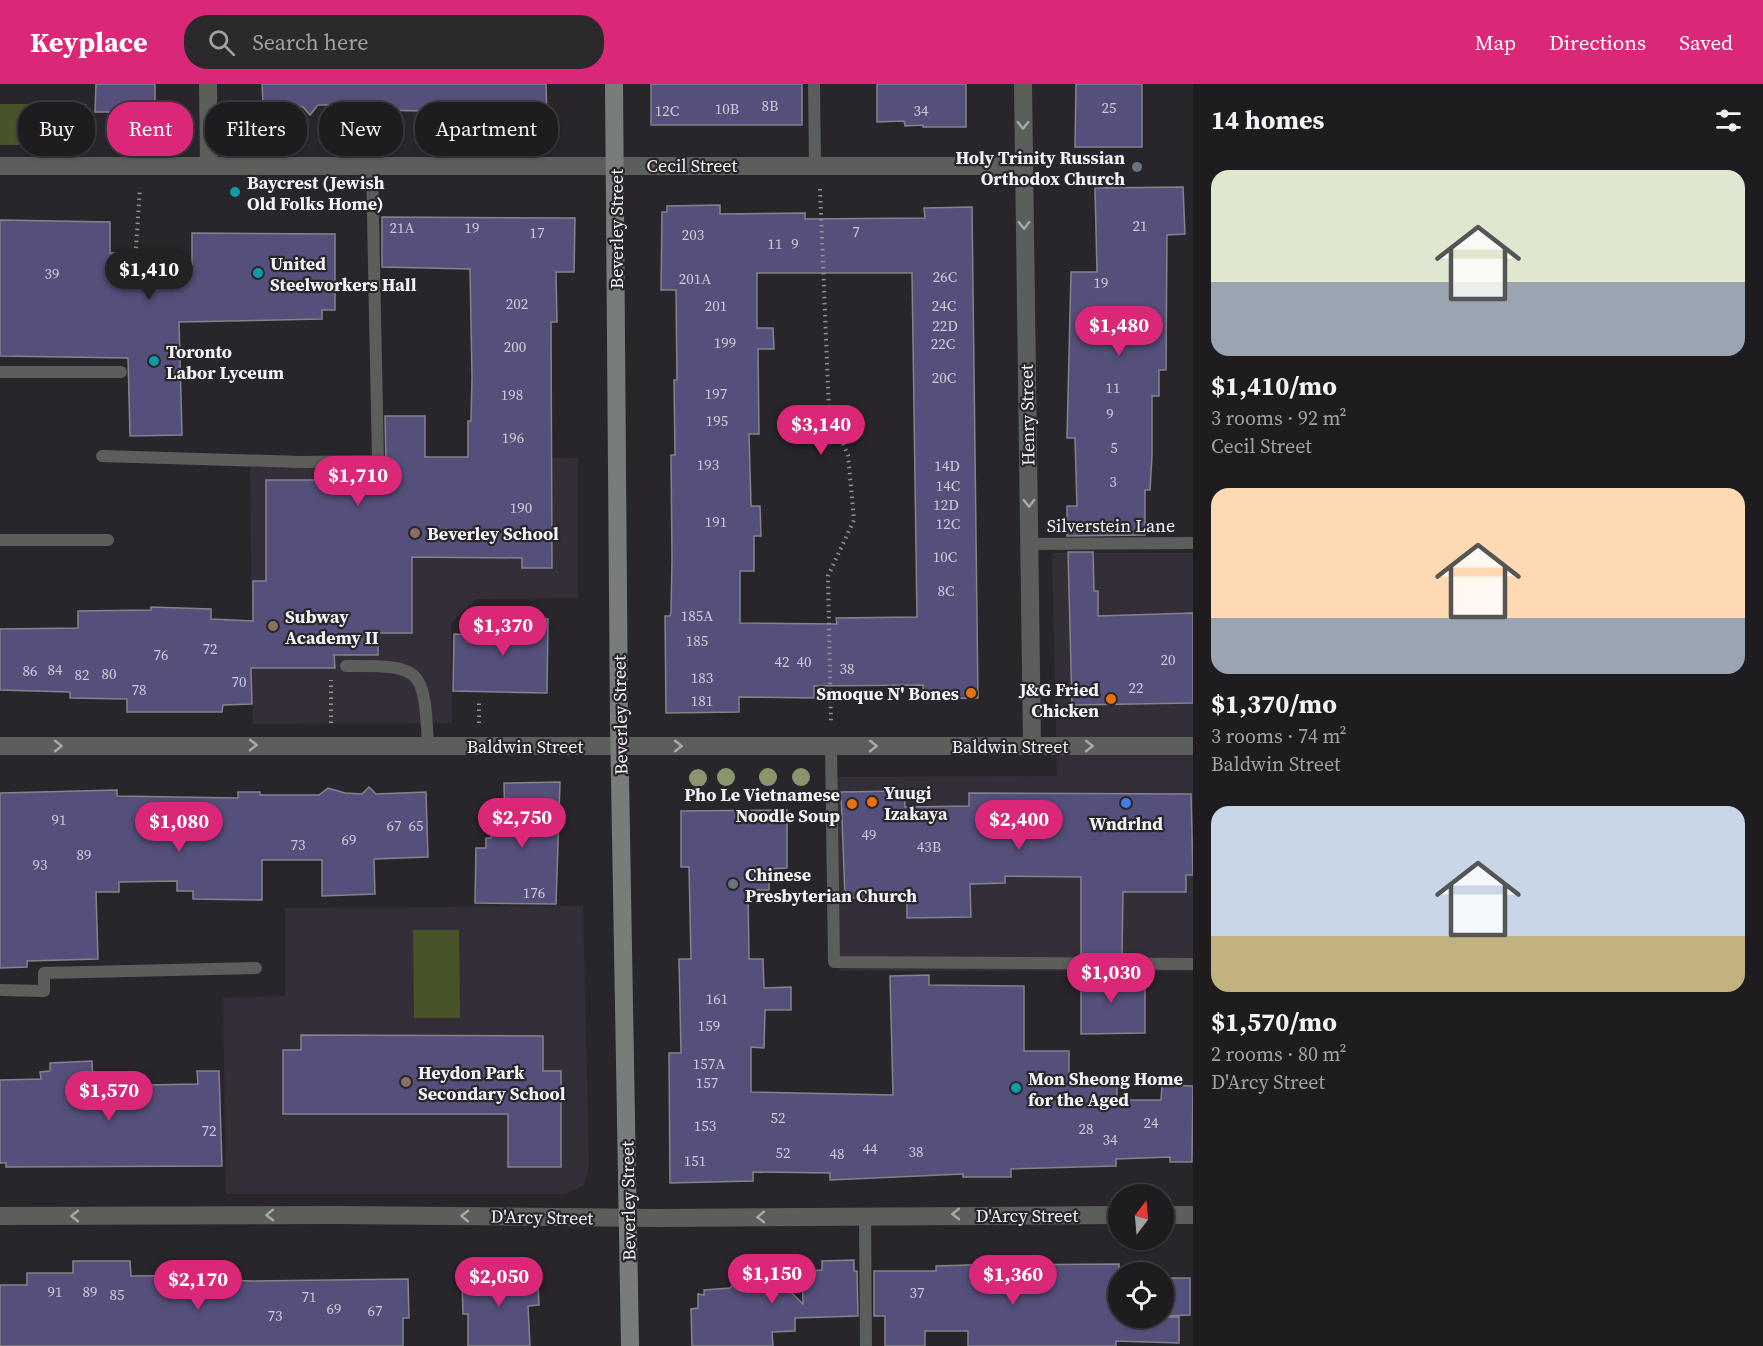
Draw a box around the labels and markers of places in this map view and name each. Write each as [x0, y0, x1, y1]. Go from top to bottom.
place label: Holy Trinity Russian Orthodox Church [956, 145, 1125, 191]
marker: Holy Trinity Russian Orthodox Church [1130, 160, 1144, 174]
place label: Baycrest (Jewish Old Folks Home) [247, 170, 385, 216]
marker: Baycrest (Jewish Old Folks Home) [228, 185, 242, 199]
pin: $1,410 [100, 250, 198, 301]
place label: United Steelworkers Hall [270, 251, 417, 297]
marker: United Steelworkers Hall [251, 266, 265, 280]
pin: $1,480 [1070, 306, 1168, 357]
place label: Toronto Labor Lyceum [166, 339, 284, 385]
marker: Toronto Labor Lyceum [147, 354, 161, 368]
pin: $3,140 [772, 405, 870, 456]
pin: $1,710 [309, 456, 407, 507]
place label: Beverley School [427, 521, 559, 546]
marker: Beverley School [408, 526, 422, 540]
place label: Subway Academy II [285, 604, 379, 650]
pin: $1,370 [454, 606, 552, 657]
marker: Subway Academy II [266, 619, 280, 633]
place label: J&G Fried Chicken [1019, 677, 1099, 723]
place label: Smoque N' Bones [816, 681, 959, 706]
marker: Smoque N' Bones [964, 686, 978, 700]
marker: J&G Fried Chicken [1104, 692, 1118, 706]
place label: Yuugi Izakaya [884, 780, 948, 826]
place label: Pho Le Vietnamese Noodle Soup [684, 782, 840, 828]
marker: Yuugi Izakaya [865, 795, 879, 809]
marker: Wndrlnd [1119, 796, 1133, 810]
marker: Pho Le Vietnamese Noodle Soup [845, 797, 859, 811]
pin: $2,750 [473, 798, 571, 849]
pin: $2,400 [970, 800, 1068, 851]
pin: $1,080 [130, 802, 228, 853]
place label: Wndrlnd [1089, 811, 1163, 836]
place label: Chinese Presbyterian Church [745, 862, 917, 908]
marker: Chinese Presbyterian Church [726, 877, 740, 891]
pin: $1,030 [1062, 953, 1160, 1004]
place label: Heydon Park Secondary School [418, 1060, 566, 1106]
place label: Mon Sheong Home for the Aged [1028, 1066, 1183, 1112]
pin: $1,570 [60, 1071, 158, 1122]
marker: Heydon Park Secondary School [399, 1075, 413, 1089]
marker: Mon Sheong Home for the Aged [1009, 1081, 1023, 1095]
pin: $1,150 [723, 1254, 821, 1305]
pin: $1,360 [964, 1255, 1062, 1306]
pin: $2,050 [450, 1257, 548, 1308]
pin: $2,170 [149, 1260, 247, 1311]

